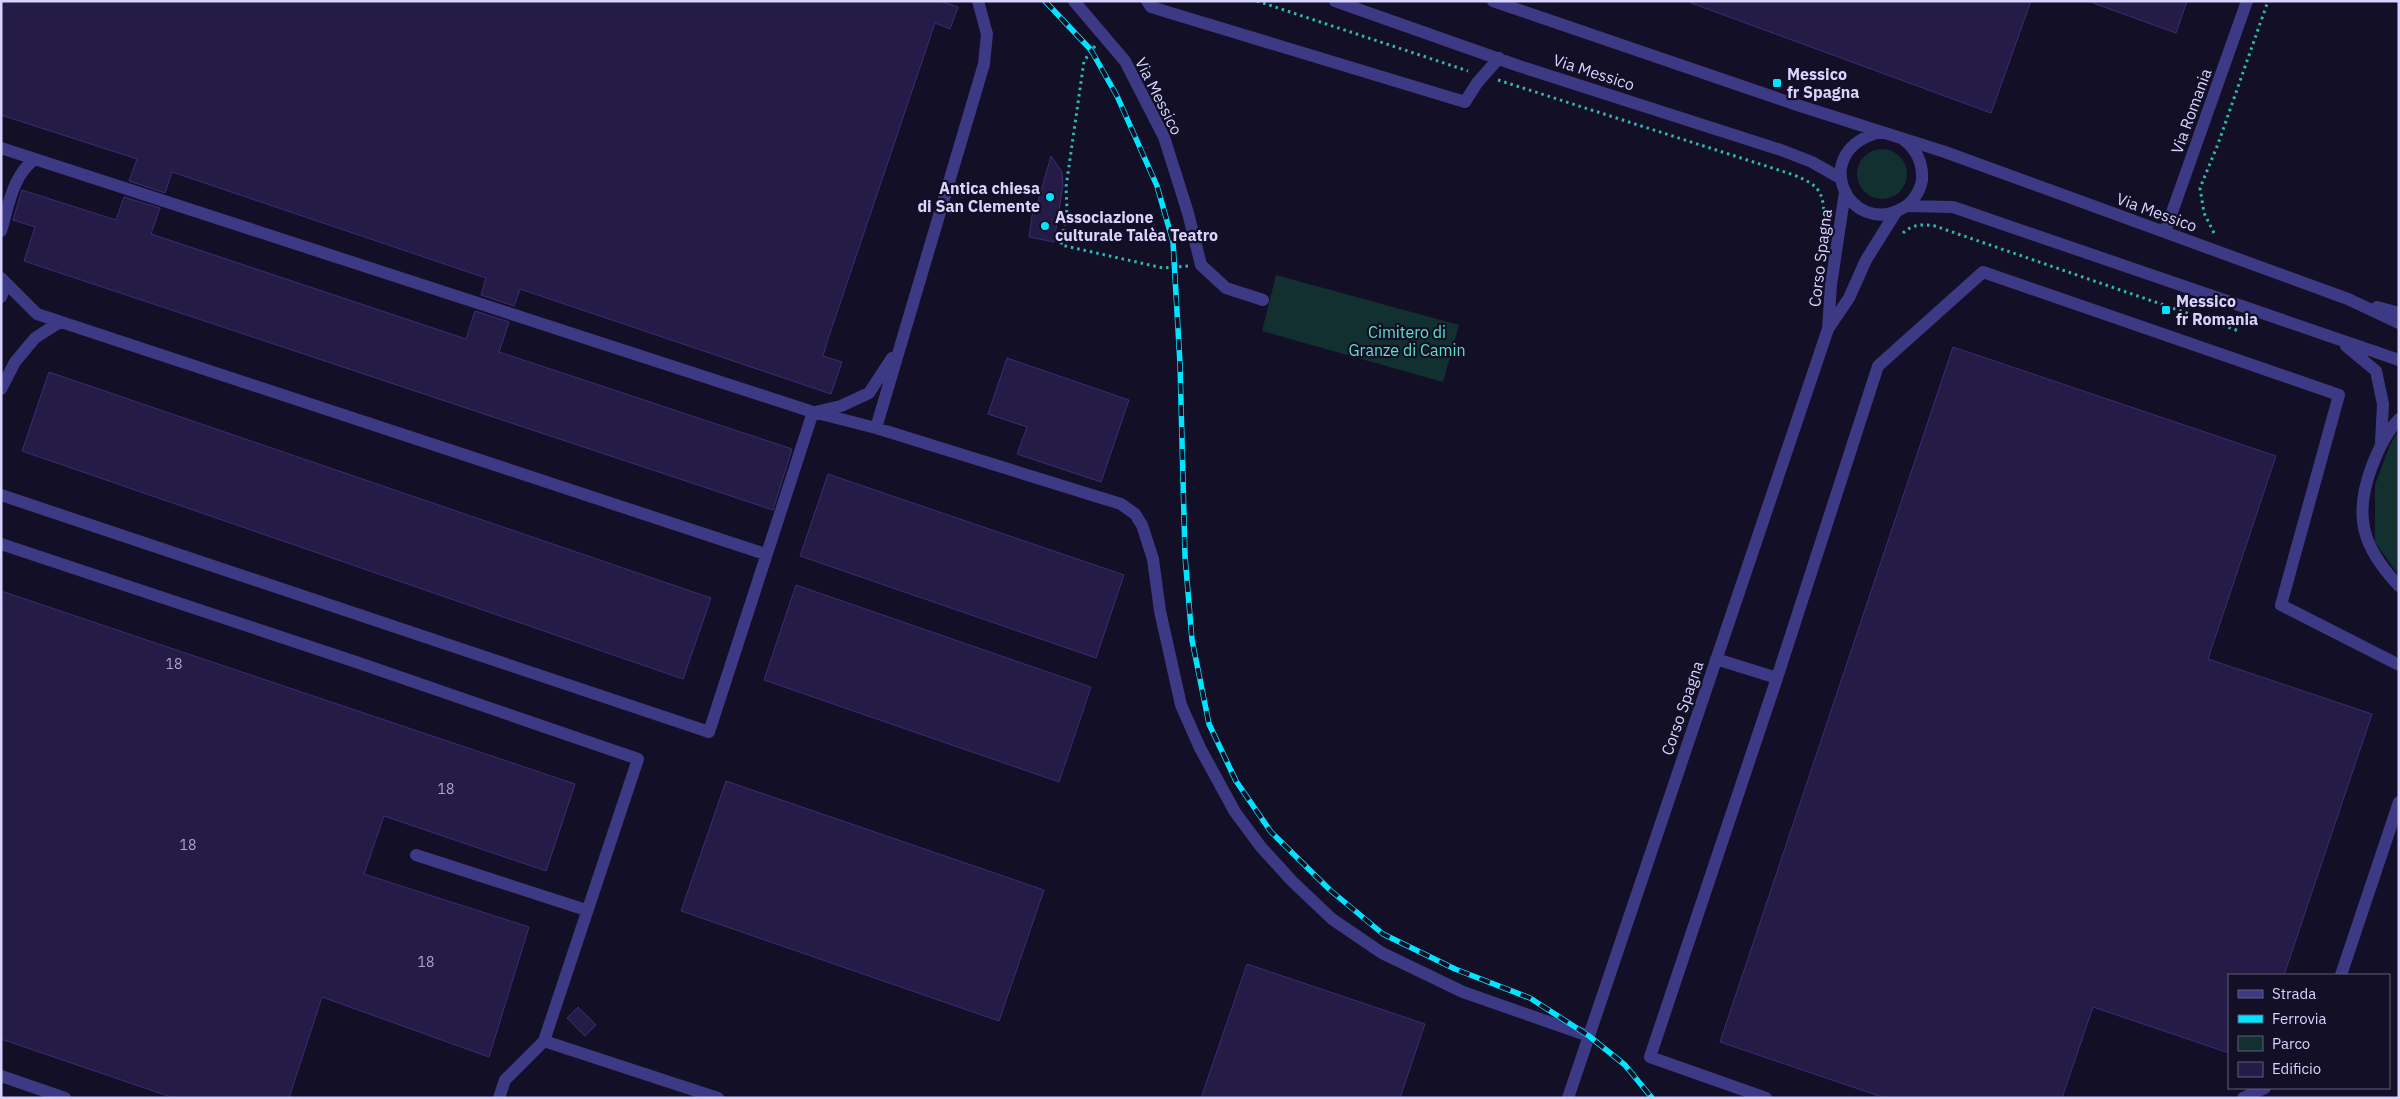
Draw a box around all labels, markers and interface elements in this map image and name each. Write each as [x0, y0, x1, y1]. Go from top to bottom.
street label: Via Messico [1551, 49, 1637, 95]
street label: Via Messico [1131, 54, 1187, 138]
place label: Messico fr Spagna [1787, 64, 1859, 102]
street label: Via Romania [2166, 65, 2216, 156]
marker: Messico fr Spagna [1771, 77, 1783, 89]
place label: Antica chiesa di San Clemente [917, 178, 1040, 216]
street label: Via Messico [2114, 188, 2200, 236]
marker: Antica chiesa di San Clemente [1044, 191, 1056, 203]
place label: Associazione culturale Talèa Teatro [1055, 207, 1218, 245]
street label: Corso Spagna [1804, 207, 1836, 308]
marker: Associazione culturale Talèa Teatro [1039, 220, 1051, 232]
place label: Messico fr Romania [2176, 291, 2258, 329]
marker: Messico fr Romania [2160, 304, 2172, 316]
park label: Cimitero di Granze di Camin [1349, 322, 1465, 360]
house number: 18 [166, 655, 182, 673]
street label: Corso Spagna [1657, 658, 1708, 758]
house number: 18 [438, 780, 454, 798]
house number: 18 [180, 836, 196, 854]
house number: 18 [418, 953, 434, 971]
legend [2228, 974, 2390, 1089]
text: Strada [2272, 984, 2316, 1003]
text: Ferrovia [2272, 1009, 2327, 1028]
text: Parco [2272, 1034, 2310, 1053]
text: Edificio [2272, 1059, 2321, 1078]

